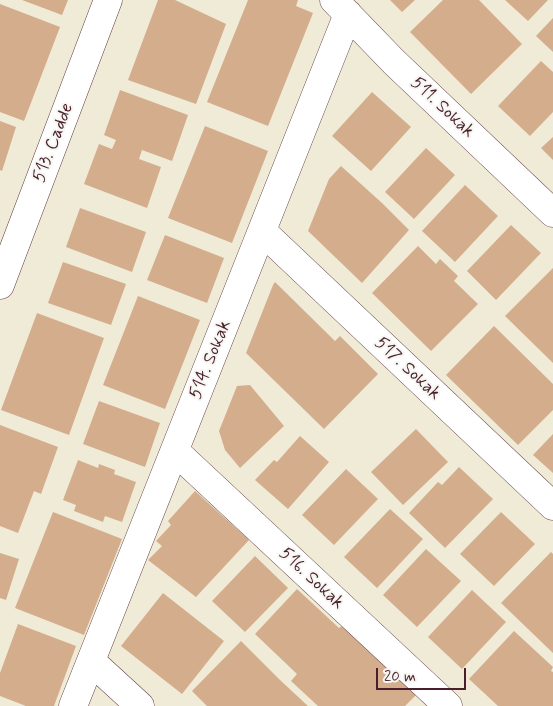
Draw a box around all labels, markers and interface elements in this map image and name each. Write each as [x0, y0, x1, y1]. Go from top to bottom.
street label: 511. Sokak [405, 73, 479, 143]
street label: 513. Cadde [29, 100, 79, 186]
street label: 514. Sokak [185, 317, 237, 403]
street label: 517. Sokak [369, 333, 445, 405]
street label: 516. Sokak [274, 543, 348, 615]
scale bar [378, 658, 468, 690]
text: 20 m [384, 667, 416, 687]

